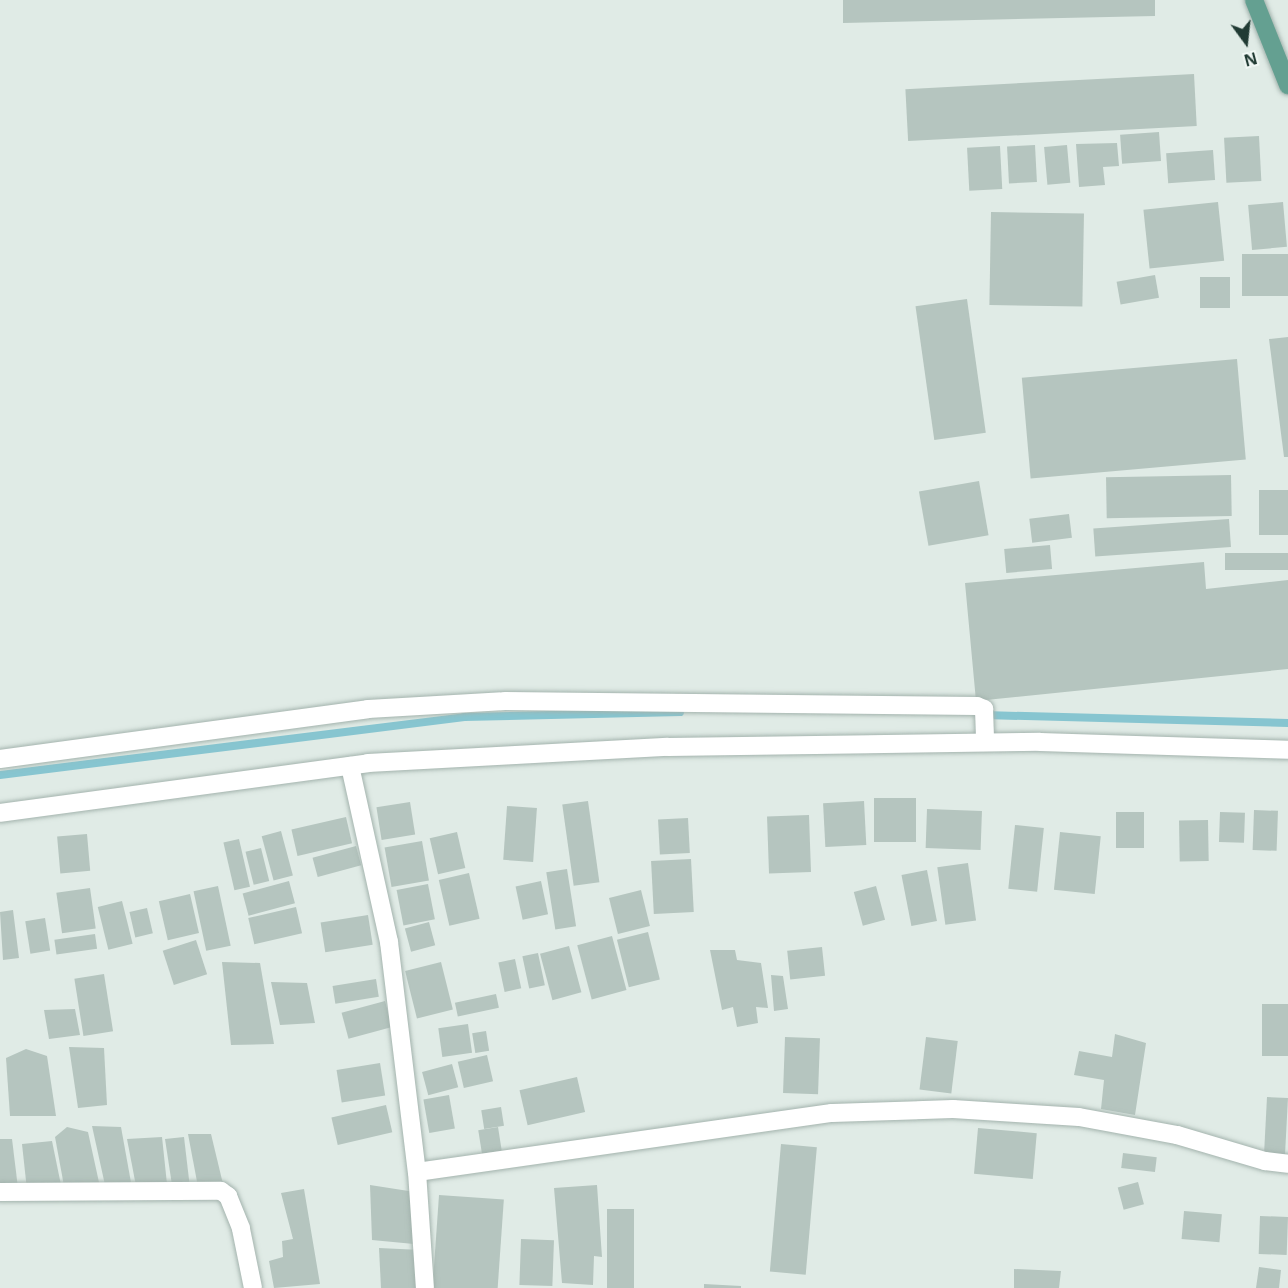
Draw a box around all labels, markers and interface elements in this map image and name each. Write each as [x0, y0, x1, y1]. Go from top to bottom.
north arrow [1216, 12, 1276, 72]
text: N [1242, 47, 1260, 72]

